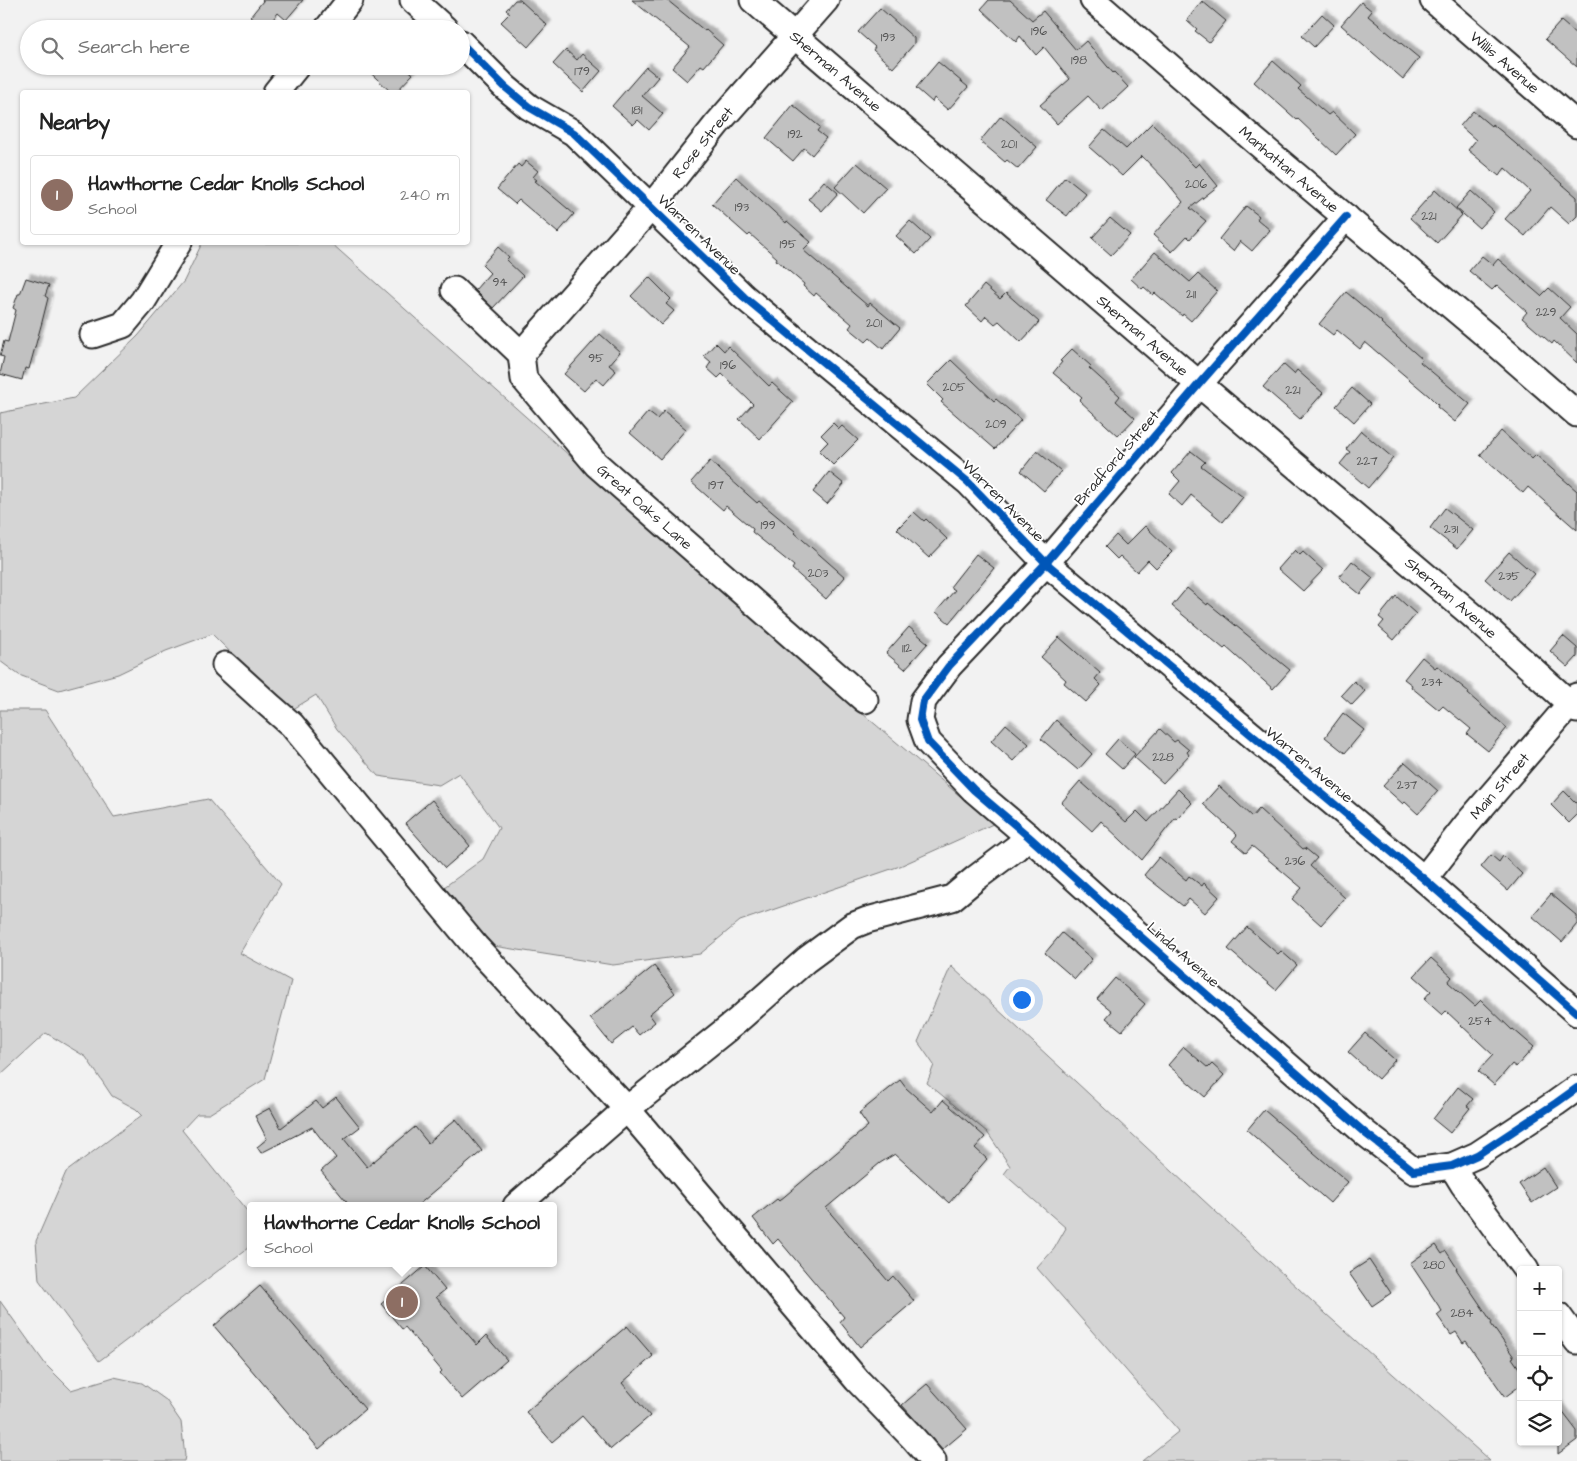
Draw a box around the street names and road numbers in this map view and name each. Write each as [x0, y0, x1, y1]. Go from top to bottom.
street label: Sherman Avenue [785, 26, 886, 117]
street label: Willis Avenue [1465, 26, 1544, 98]
street label: Rose Street [667, 102, 738, 183]
street label: Manhattan Avenue [1234, 121, 1343, 218]
street label: Warren Avenue [653, 190, 745, 280]
street label: Sherman Avenue [1092, 290, 1193, 381]
street label: Bradford Street [1070, 406, 1164, 510]
street label: Warren Avenue [957, 455, 1049, 547]
street label: Great Oaks Lane [592, 459, 697, 554]
street label: Sherman Avenue [1401, 552, 1502, 643]
street label: Warren Avenue [1261, 722, 1357, 808]
street label: Main Street [1465, 748, 1534, 824]
street label: Linda Avenue [1142, 917, 1224, 993]

